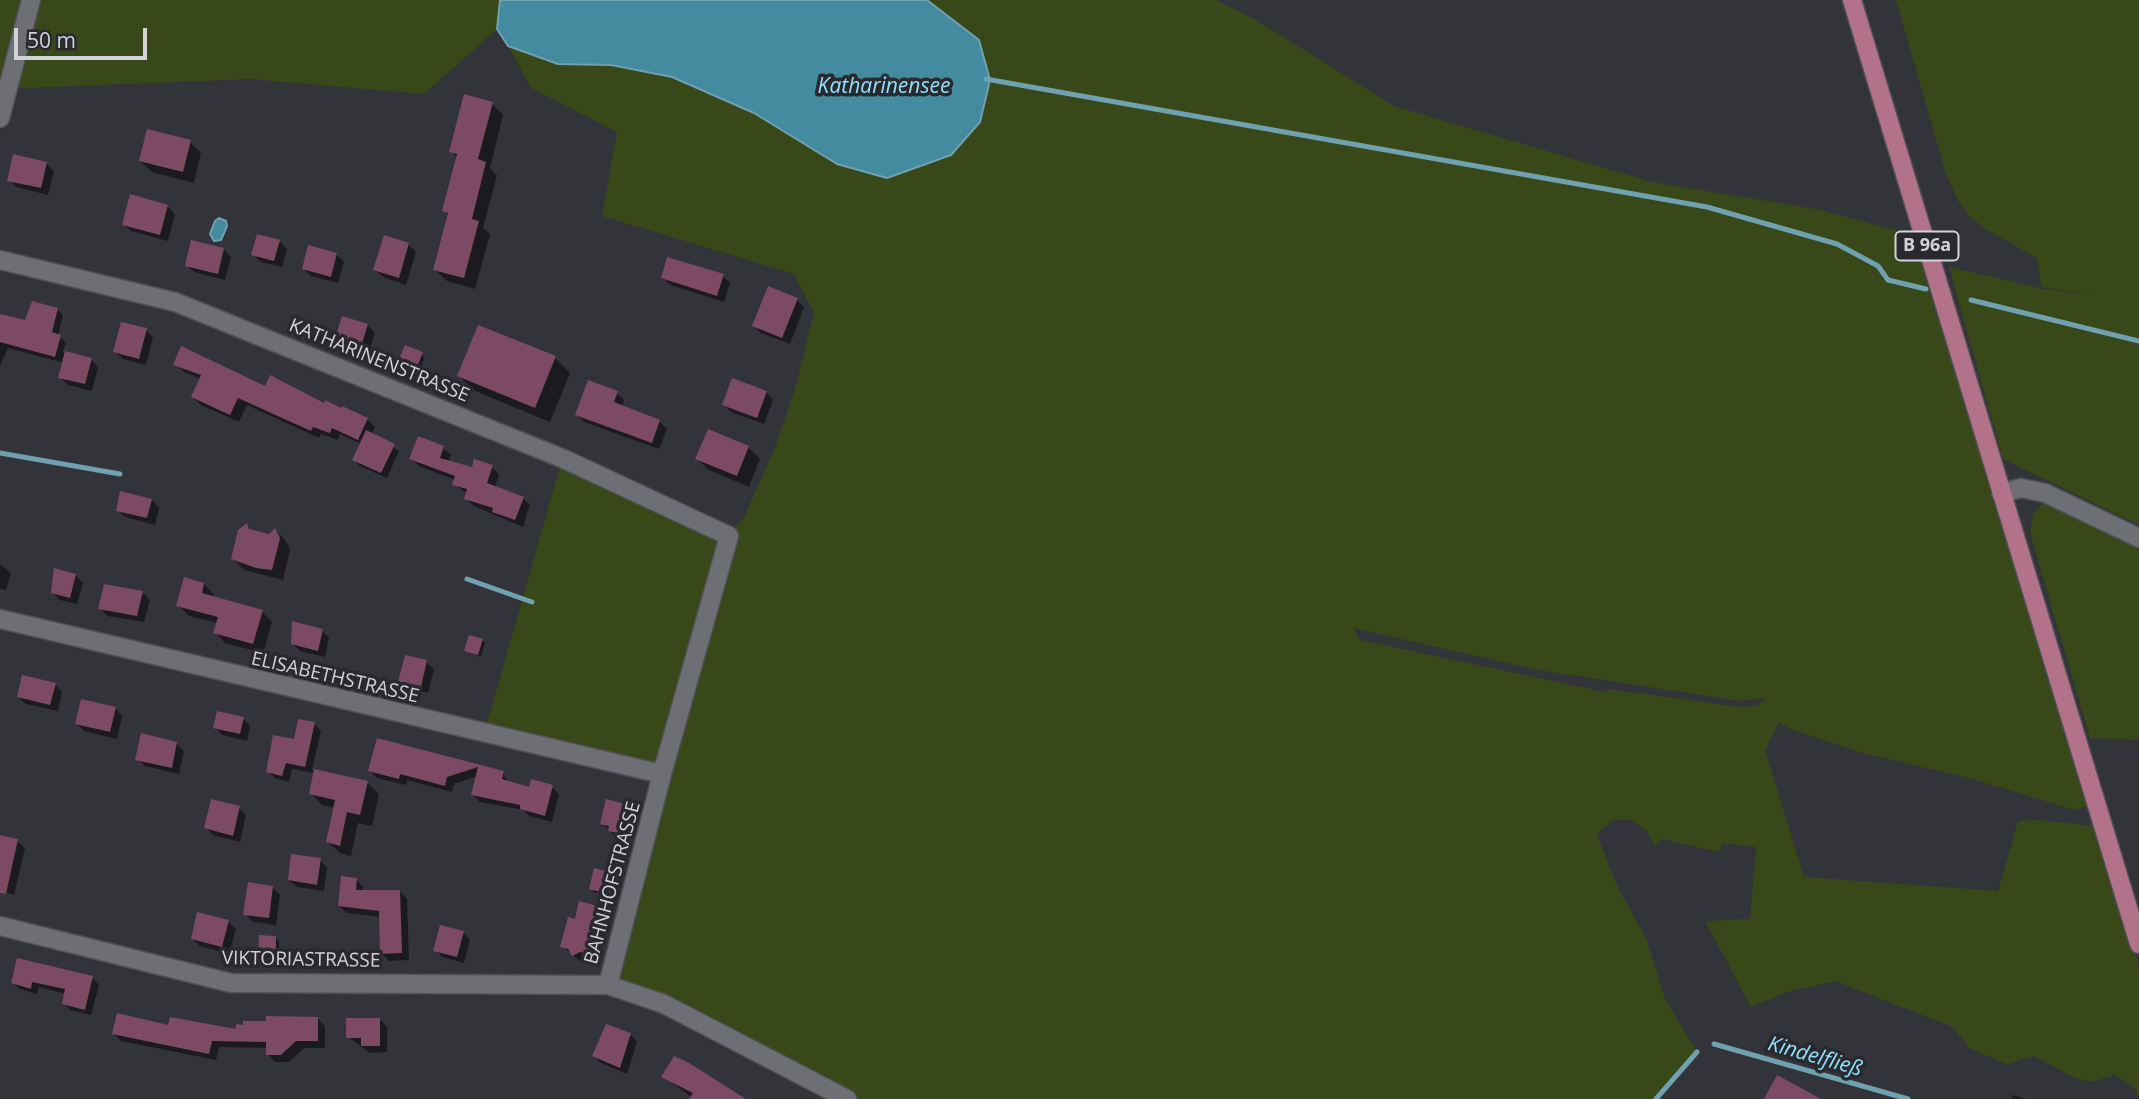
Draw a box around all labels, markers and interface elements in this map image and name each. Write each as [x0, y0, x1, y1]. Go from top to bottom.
scale bar [18, 14, 150, 58]
text: 50 m [27, 26, 76, 54]
water label: Katharinensee [818, 74, 950, 100]
road number: B 96a [1896, 232, 1958, 260]
street label: KATHARINENSTRASSE [286, 314, 472, 408]
street label: ELISABETHSTRASSE [249, 648, 421, 708]
street label: BAHNHOFSTRASSE [580, 799, 646, 967]
street label: VIKTORIASTRASSE [222, 947, 380, 973]
water label: Kindelfließ [1765, 1032, 1865, 1082]

